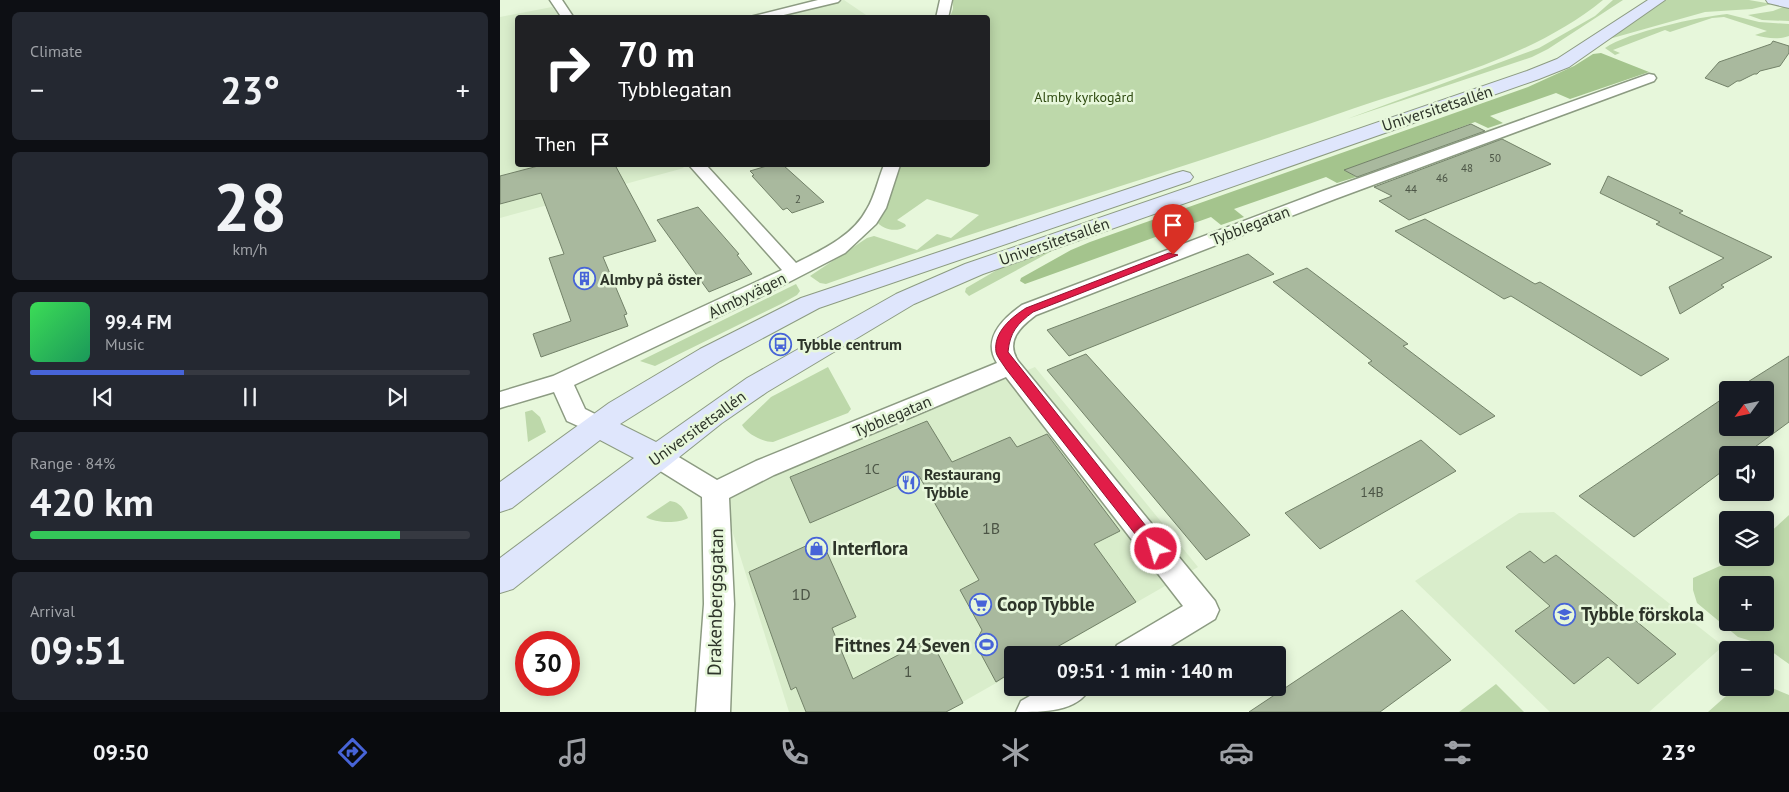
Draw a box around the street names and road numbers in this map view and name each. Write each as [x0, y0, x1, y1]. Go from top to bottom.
street label: Universitetsallén [1379, 81, 1495, 135]
street label: Tybblegatan [1208, 201, 1292, 249]
street label: Universitetsallén [996, 213, 1112, 269]
street label: Almbyvägen [705, 268, 789, 322]
street label: Universitetsallén [644, 386, 750, 470]
street label: Tybblegatan [850, 391, 934, 441]
street label: Drakenbergsgatan [702, 528, 728, 676]

